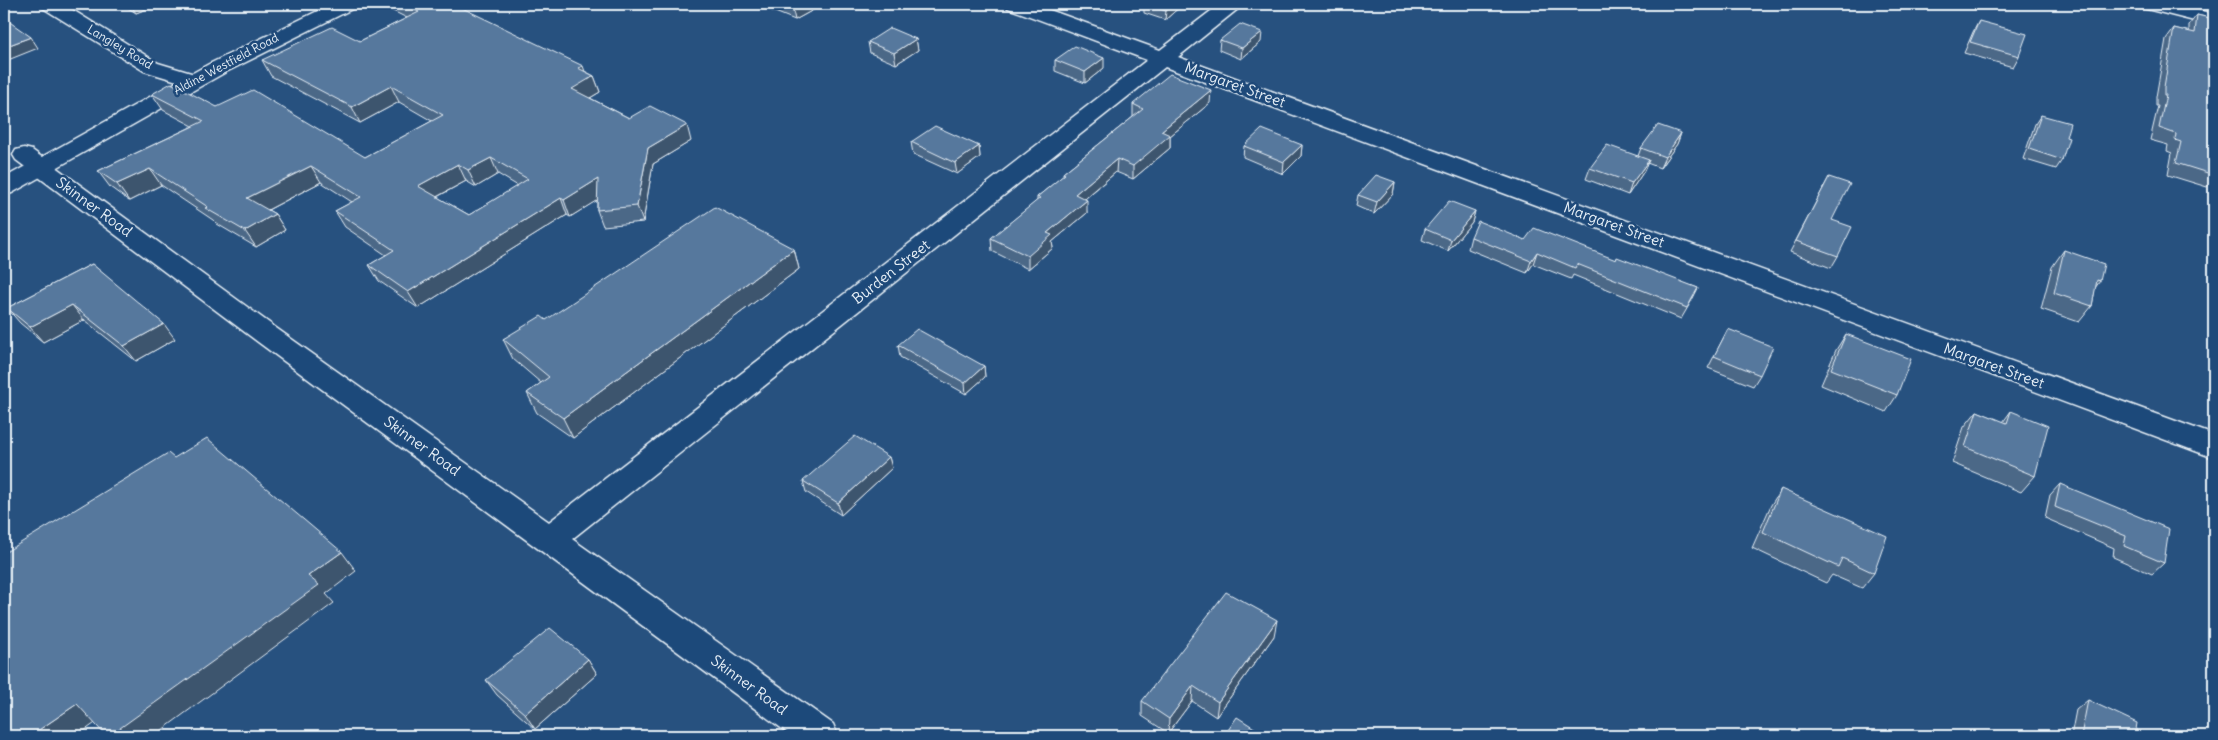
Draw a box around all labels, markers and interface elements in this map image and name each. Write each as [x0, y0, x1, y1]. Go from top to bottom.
street label: Langley Road [85, 21, 156, 72]
street label: Aldine Westfield Road [171, 30, 281, 98]
street label: Margaret Street [1182, 57, 1288, 112]
street label: Skinner Road [52, 173, 136, 241]
street label: Margaret Street [1561, 197, 1667, 252]
street label: Burden Street [848, 235, 933, 308]
street label: Margaret Street [1941, 338, 2047, 393]
street label: Skinner Road [380, 412, 464, 480]
street label: Skinner Road [707, 651, 791, 719]

